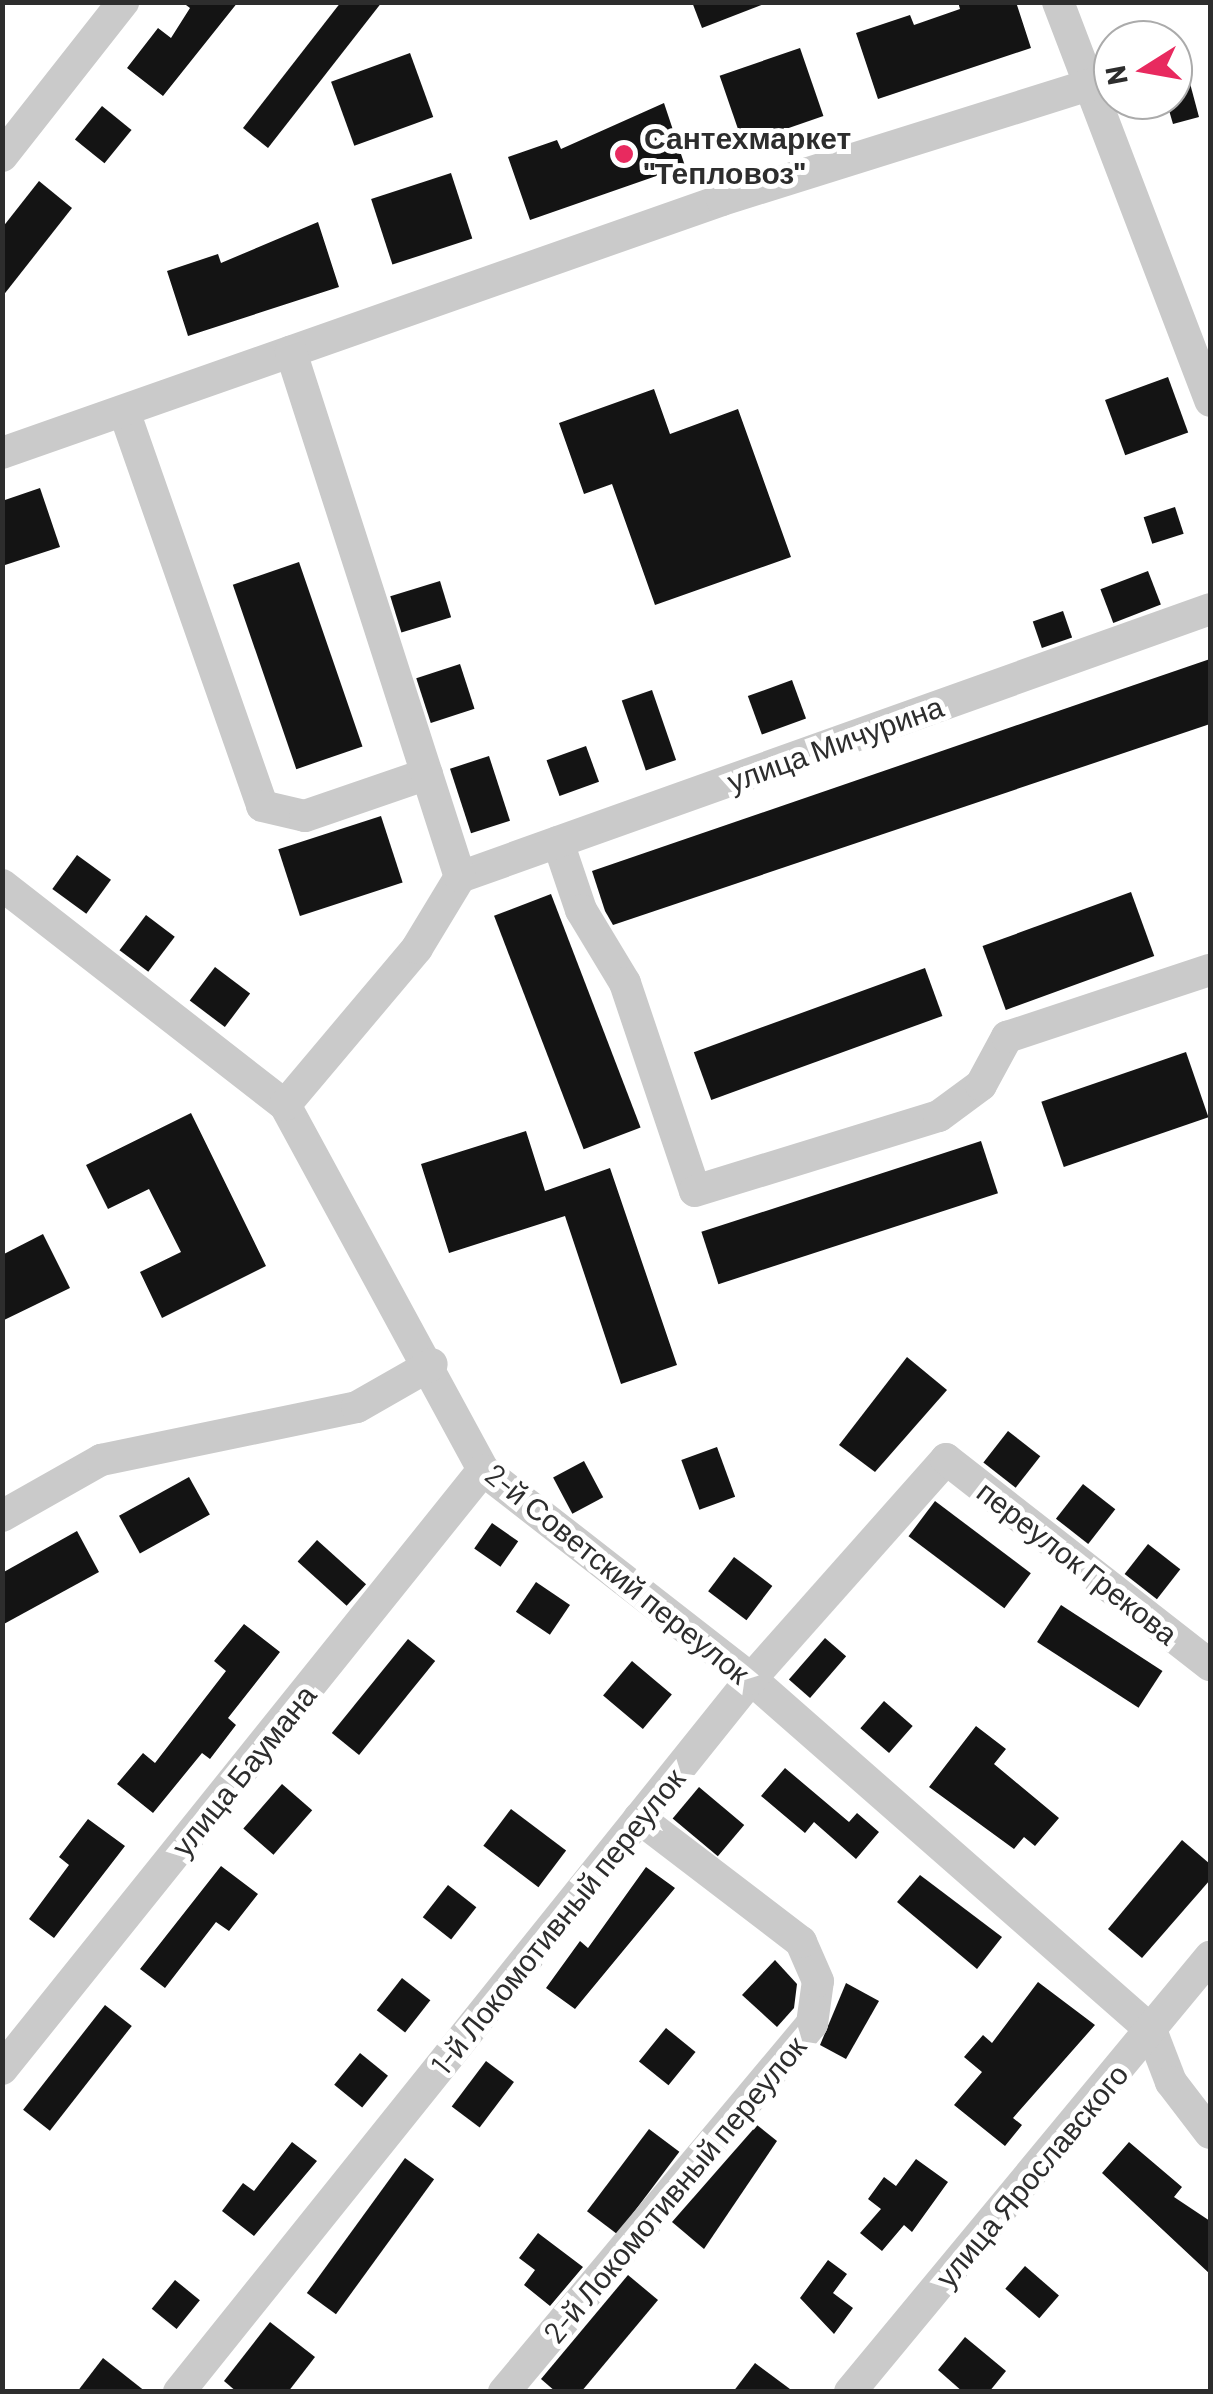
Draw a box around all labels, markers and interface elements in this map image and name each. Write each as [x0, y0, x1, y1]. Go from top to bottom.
north arrow [1093, 20, 1193, 120]
text: N [1097, 63, 1134, 88]
place label: Сантехмаркет "Тепловоз" [644, 119, 851, 190]
marker: Сантехмаркет "Тепловоз" [613, 143, 635, 165]
street label: улица Мичурина [722, 687, 948, 799]
street label: 2-й Советский переулок [479, 1455, 757, 1691]
street label: переулок Грекова [971, 1473, 1185, 1651]
street label: улица Баумана [163, 1677, 323, 1863]
street label: 1-й Локомотивный переулок [422, 1761, 692, 2081]
street label: 2-й Локомотивный переулок [535, 2028, 813, 2350]
street label: улица Ярославского [927, 2056, 1135, 2294]

